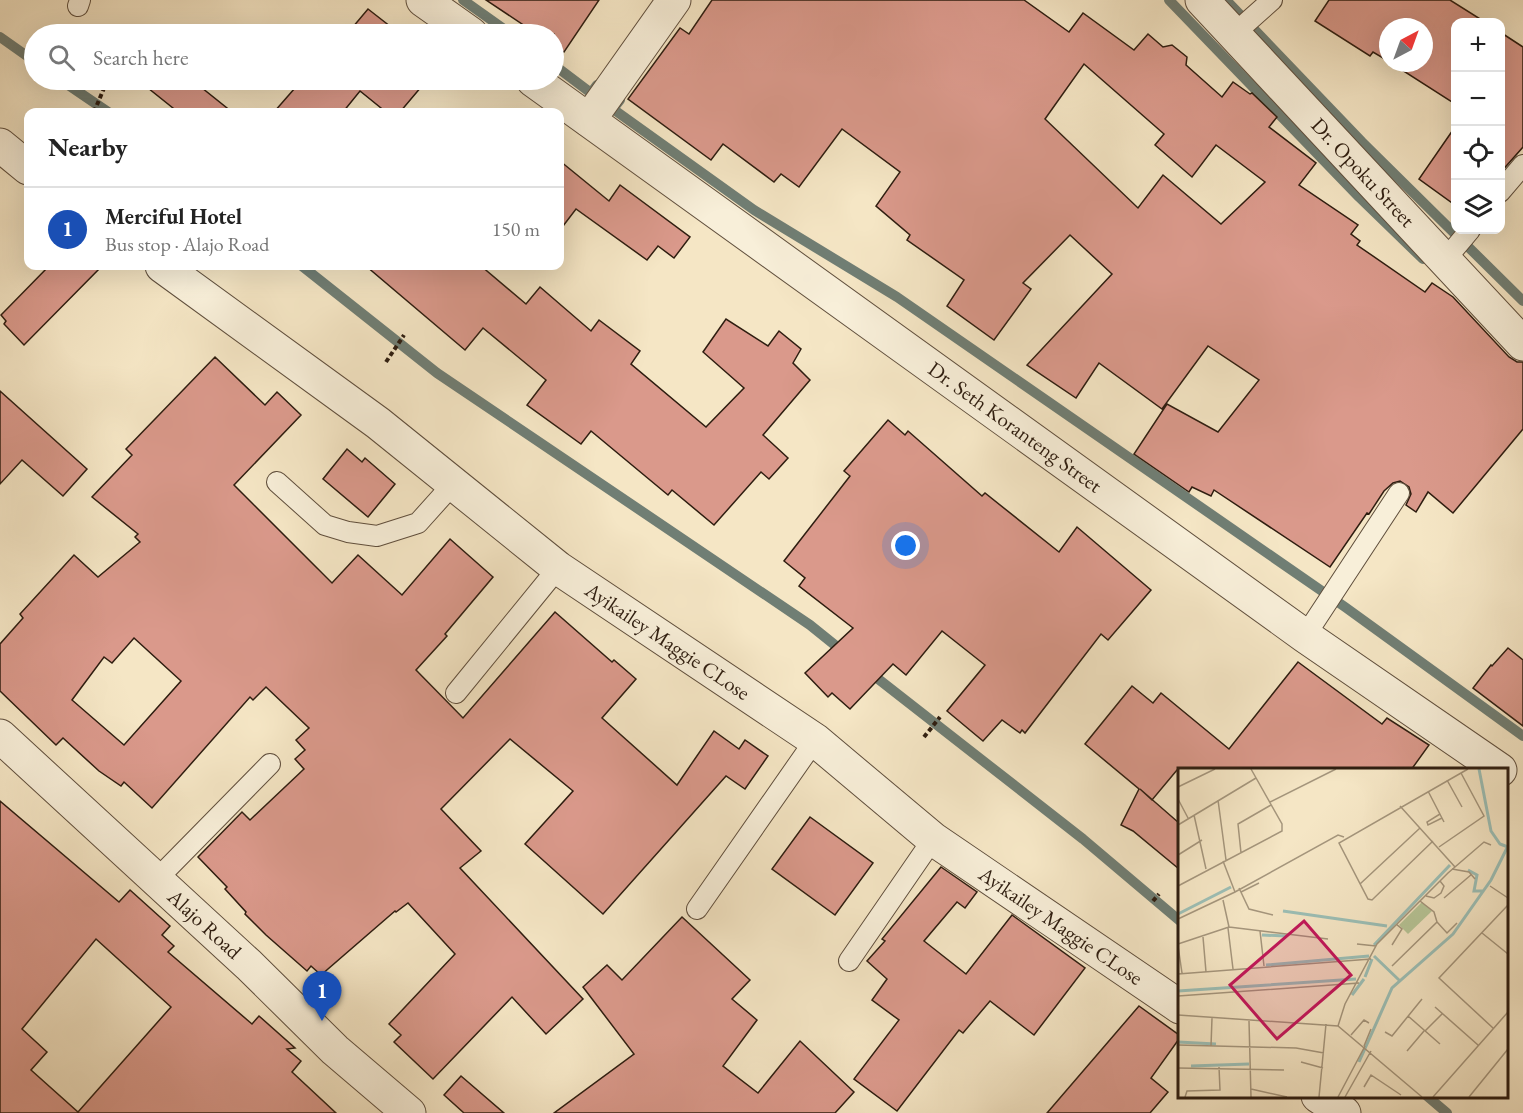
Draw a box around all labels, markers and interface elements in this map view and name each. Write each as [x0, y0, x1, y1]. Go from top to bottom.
north arrow [1379, 18, 1433, 72]
map controls [1451, 18, 1505, 234]
button: + [1451, 18, 1505, 72]
search box [24, 24, 564, 90]
icon: search [45, 41, 78, 74]
text: Search here [93, 43, 188, 72]
button: − [1451, 72, 1505, 126]
street label: Dr. Opoku Street [1306, 112, 1421, 233]
button: locate [1451, 126, 1505, 180]
text: Nearby [48, 130, 128, 164]
button: layers [1451, 180, 1505, 234]
text: Merciful Hotel [105, 202, 242, 231]
text: 1 [62, 216, 73, 242]
text: 150 m [492, 216, 540, 242]
text: Bus stop · Alajo Road [105, 231, 269, 257]
street label: Dr. Seth Koranteng Street [923, 355, 1108, 499]
your location [891, 531, 920, 560]
street label: Ayikailey Maggie CLose [579, 576, 755, 706]
inset map [1178, 768, 1508, 1098]
street label: Ayikailey Maggie CLose [973, 860, 1148, 991]
street label: Alajo Road [162, 882, 248, 965]
pin: 1 [302, 972, 342, 1021]

